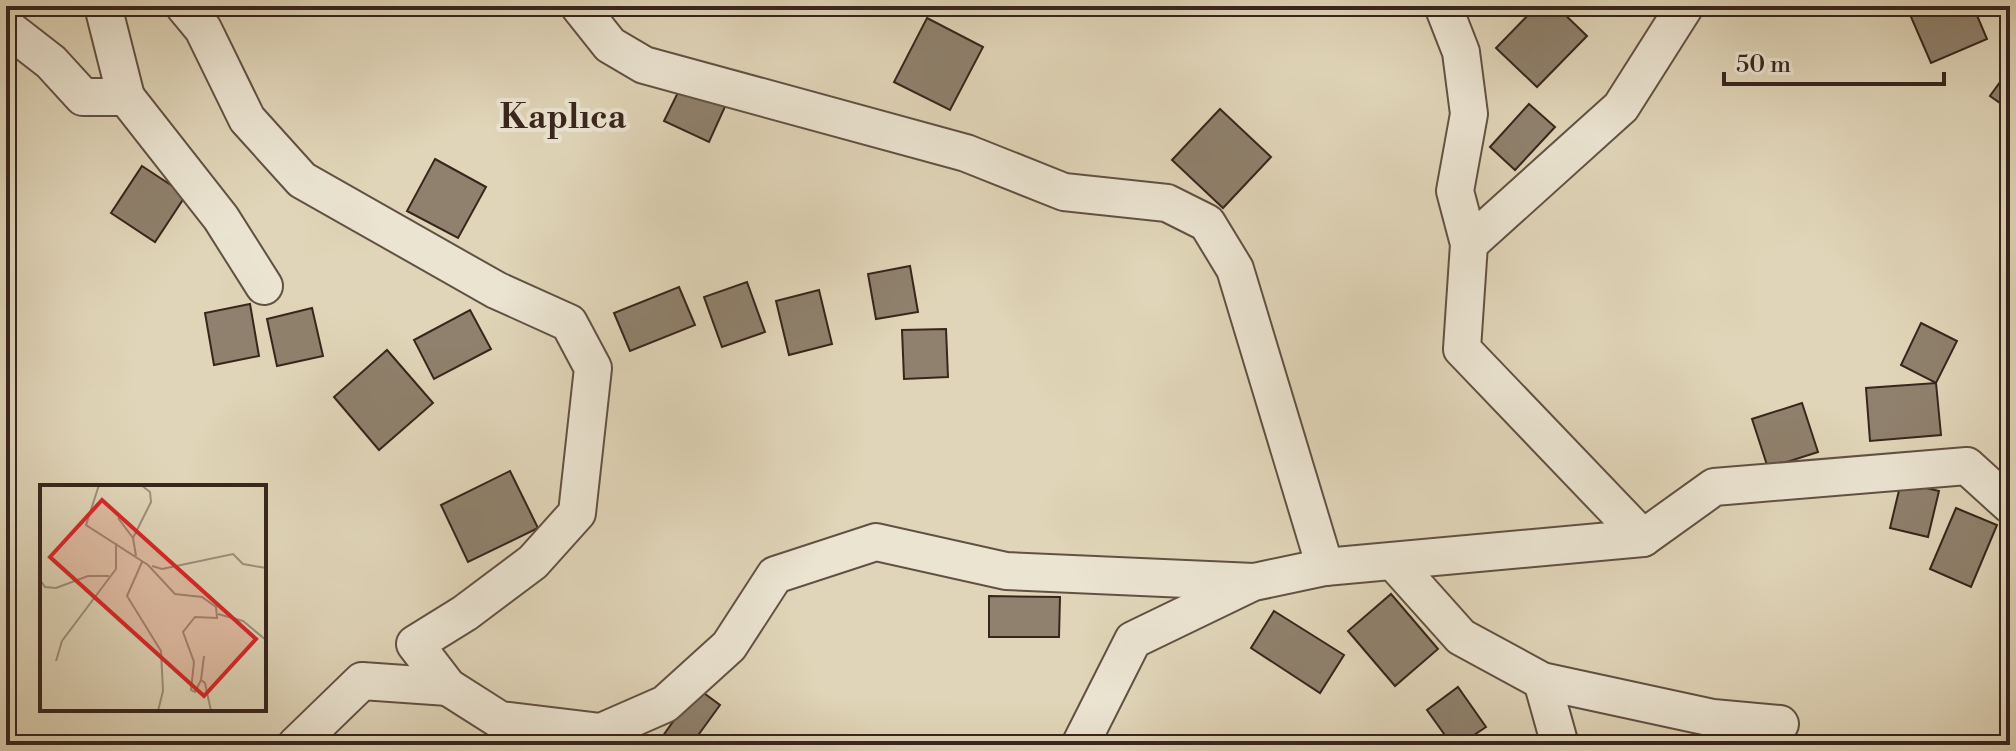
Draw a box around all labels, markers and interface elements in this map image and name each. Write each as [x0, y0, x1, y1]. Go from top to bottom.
scale bar [1724, 36, 1944, 86]
text: 50 m [1736, 50, 1791, 80]
district label: Kaplıca [500, 97, 627, 139]
inset map [40, 485, 266, 711]

